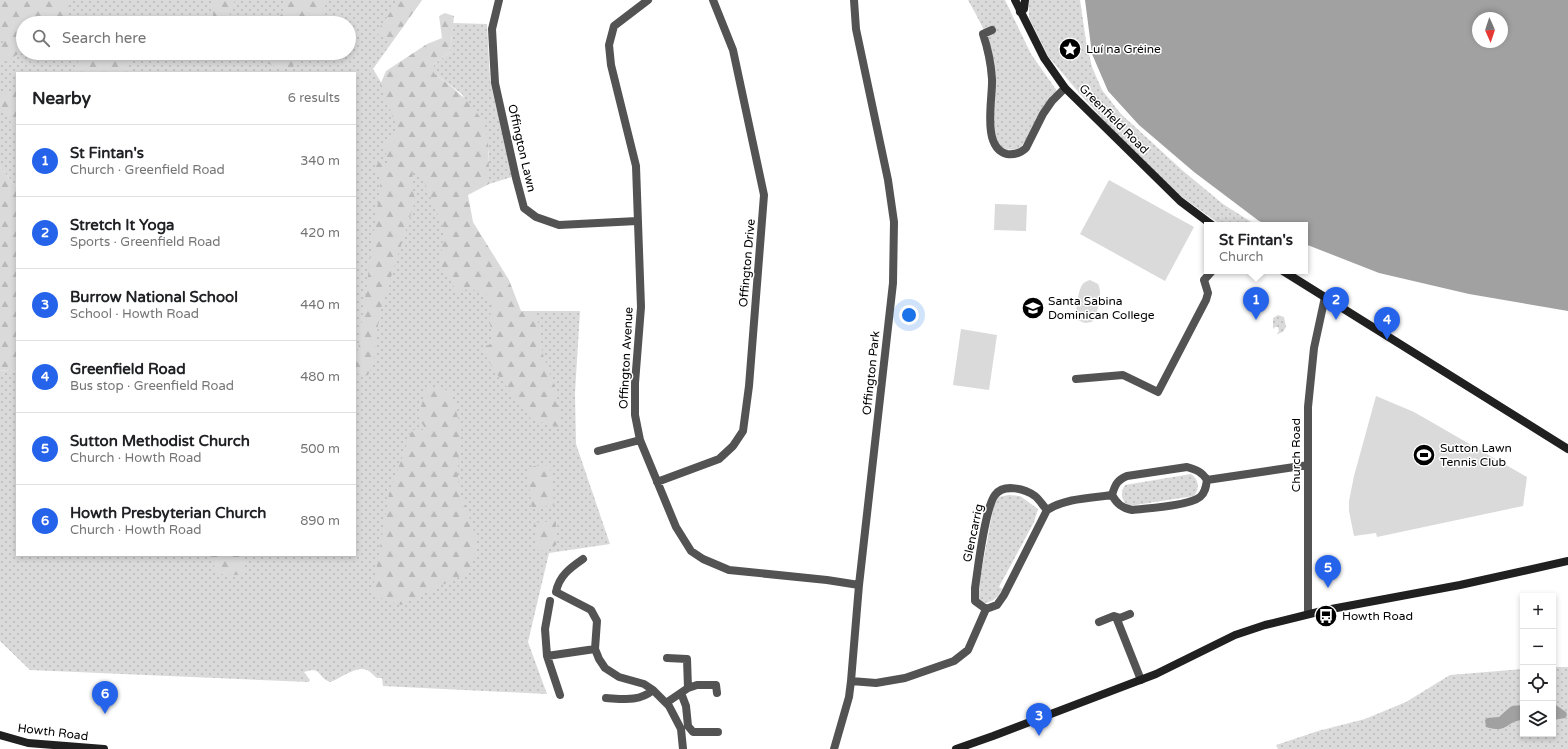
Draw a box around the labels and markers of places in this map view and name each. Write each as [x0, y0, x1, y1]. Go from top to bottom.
place icon: Luí na Gréine [1057, 36, 1083, 62]
place label: Luí na Gréine [1086, 42, 1161, 56]
pin: 1 [1243, 287, 1269, 320]
pin: 2 [1323, 287, 1349, 320]
place label: Santa Sabina Dominican College [1048, 294, 1155, 322]
school or university icon: Santa Sabina Dominican College [1020, 295, 1046, 321]
pin: 4 [1374, 307, 1400, 340]
place label: Sutton Lawn Tennis Club [1440, 441, 1512, 469]
sports icon: Sutton Lawn Tennis Club [1411, 442, 1437, 468]
pin: 5 [1315, 555, 1341, 588]
bus stop icon: Howth Road [1313, 603, 1339, 629]
place label: Howth Road [1342, 609, 1413, 623]
pin: 6 [92, 681, 118, 714]
pin: 3 [1026, 703, 1052, 736]

